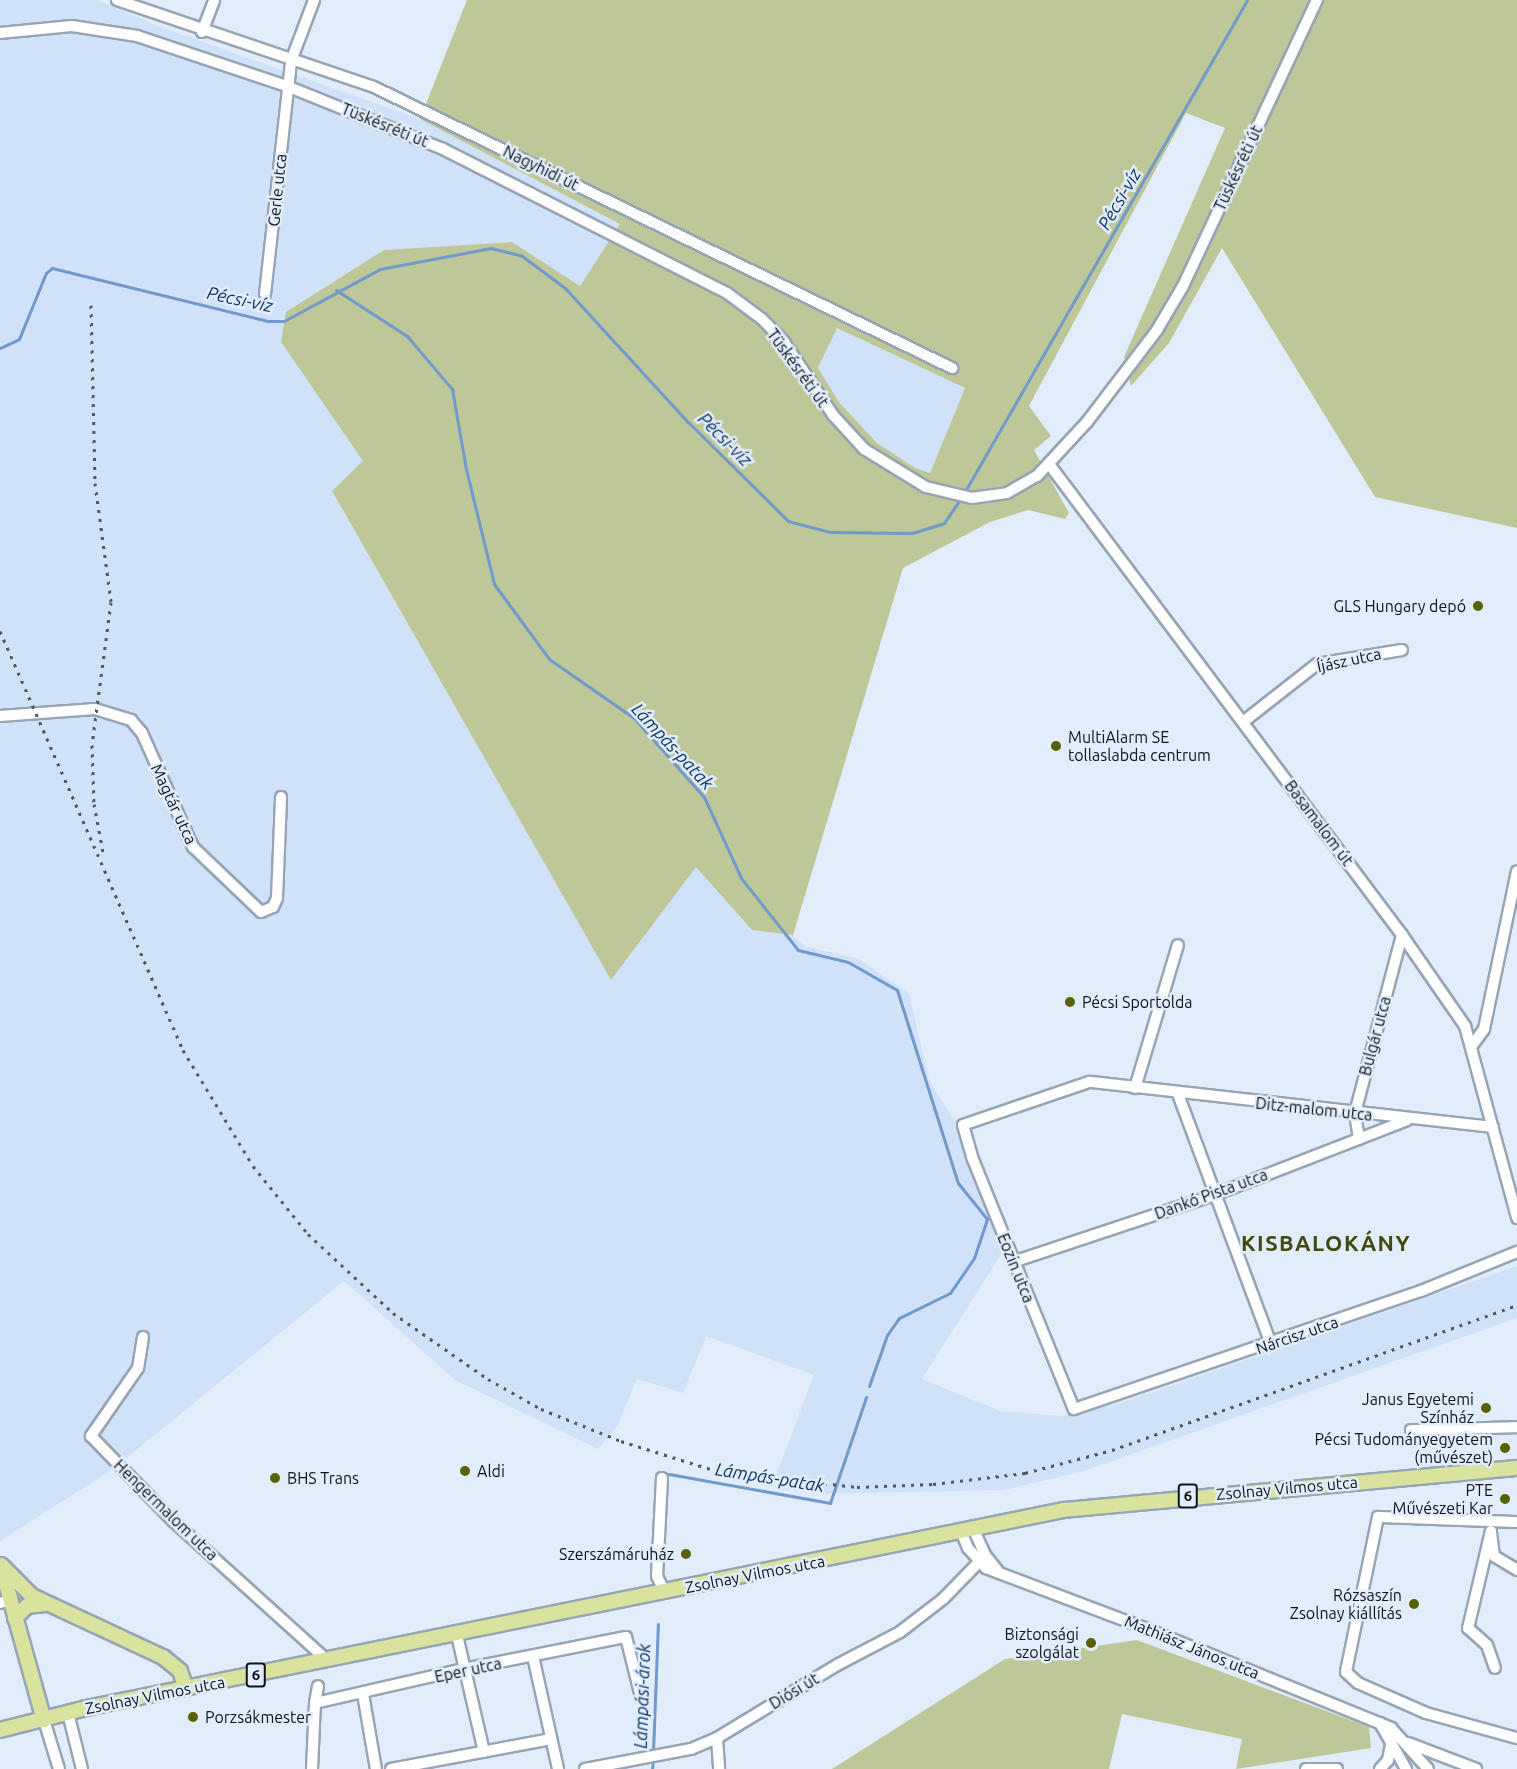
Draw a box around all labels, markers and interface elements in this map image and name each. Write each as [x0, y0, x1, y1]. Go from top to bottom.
street label: Tüskésréti út [339, 99, 431, 151]
street label: Tüskésréti út [1210, 122, 1266, 214]
street label: Nagyhidi út [500, 141, 582, 195]
street label: Gerle utca [264, 153, 290, 227]
water label: Pécsi-víz [1093, 165, 1145, 233]
water label: Pécsi-víz [205, 281, 275, 317]
street label: Tüskésréti út [763, 325, 833, 411]
water label: Pécsi-víz [694, 408, 756, 470]
place label: GLS Hungary depó [1333, 596, 1466, 616]
marker: GLS Hungary depó [1471, 599, 1485, 613]
street label: Íjász utca [1315, 644, 1383, 676]
water label: Lámpás-patak [627, 698, 719, 794]
place label: MultiAlarm SE tollaslabda centrum [1068, 727, 1211, 765]
marker: MultiAlarm SE tollaslabda centrum [1049, 739, 1063, 753]
street label: Magtár utca [147, 761, 201, 847]
street label: Basamalom út [1281, 776, 1357, 870]
place label: Pécsi Sportolda [1082, 992, 1193, 1012]
street label: Bulgár utca [1355, 994, 1395, 1078]
marker: Pécsi Sportolda [1063, 995, 1077, 1009]
street label: Ditz-malom utca [1255, 1093, 1373, 1125]
street label: Dankó Pista utca [1152, 1165, 1270, 1223]
district label: KISBALOKÁNY [1241, 1230, 1411, 1256]
street label: Eozin utca [993, 1231, 1039, 1305]
street label: Nárcisz utca [1253, 1312, 1341, 1358]
place label: Janus Egyetemi Színház [1362, 1389, 1474, 1427]
marker: Janus Egyetemi Színház [1479, 1401, 1493, 1415]
place label: Pécsi Tudományegyetem (művészet) [1315, 1429, 1493, 1467]
marker: Pécsi Tudományegyetem (művészet) [1498, 1441, 1512, 1455]
street label: Hengermalom utca [110, 1455, 222, 1565]
water label: Lámpás-patak [714, 1458, 826, 1496]
place label: Aldi [477, 1461, 505, 1481]
marker: Aldi [458, 1464, 472, 1478]
place label: BHS Trans [287, 1468, 359, 1488]
marker: BHS Trans [268, 1471, 282, 1485]
street label: Zsolnay Vilmos utca [1216, 1472, 1358, 1504]
place label: PTE Művészeti Kar [1393, 1480, 1493, 1518]
road number: 6 [1178, 1484, 1198, 1508]
marker: PTE Művészeti Kar [1498, 1492, 1512, 1506]
place label: Szerszámáruház [559, 1544, 674, 1564]
marker: Szerszámáruház [679, 1547, 693, 1561]
street label: Zsolnay Vilmos utca [684, 1551, 826, 1597]
place label: Rózsaszín Zsolnay kiállítás [1290, 1585, 1402, 1623]
marker: Rózsaszín Zsolnay kiállítás [1407, 1597, 1421, 1611]
street label: Mathiász János utca [1122, 1611, 1262, 1683]
place label: Biztonsági szolgálat [1005, 1624, 1079, 1662]
marker: Biztonsági szolgálat [1084, 1636, 1098, 1650]
water label: Lámpási-árok [629, 1643, 655, 1749]
street label: Eper utca [433, 1654, 503, 1686]
road number: 6 [246, 1663, 266, 1687]
street label: Diósi út [766, 1669, 822, 1713]
street label: Zsolnay Vilmos utca [84, 1672, 226, 1718]
place label: Porzsákmester [205, 1707, 311, 1727]
marker: Porzsákmester [186, 1710, 200, 1724]

